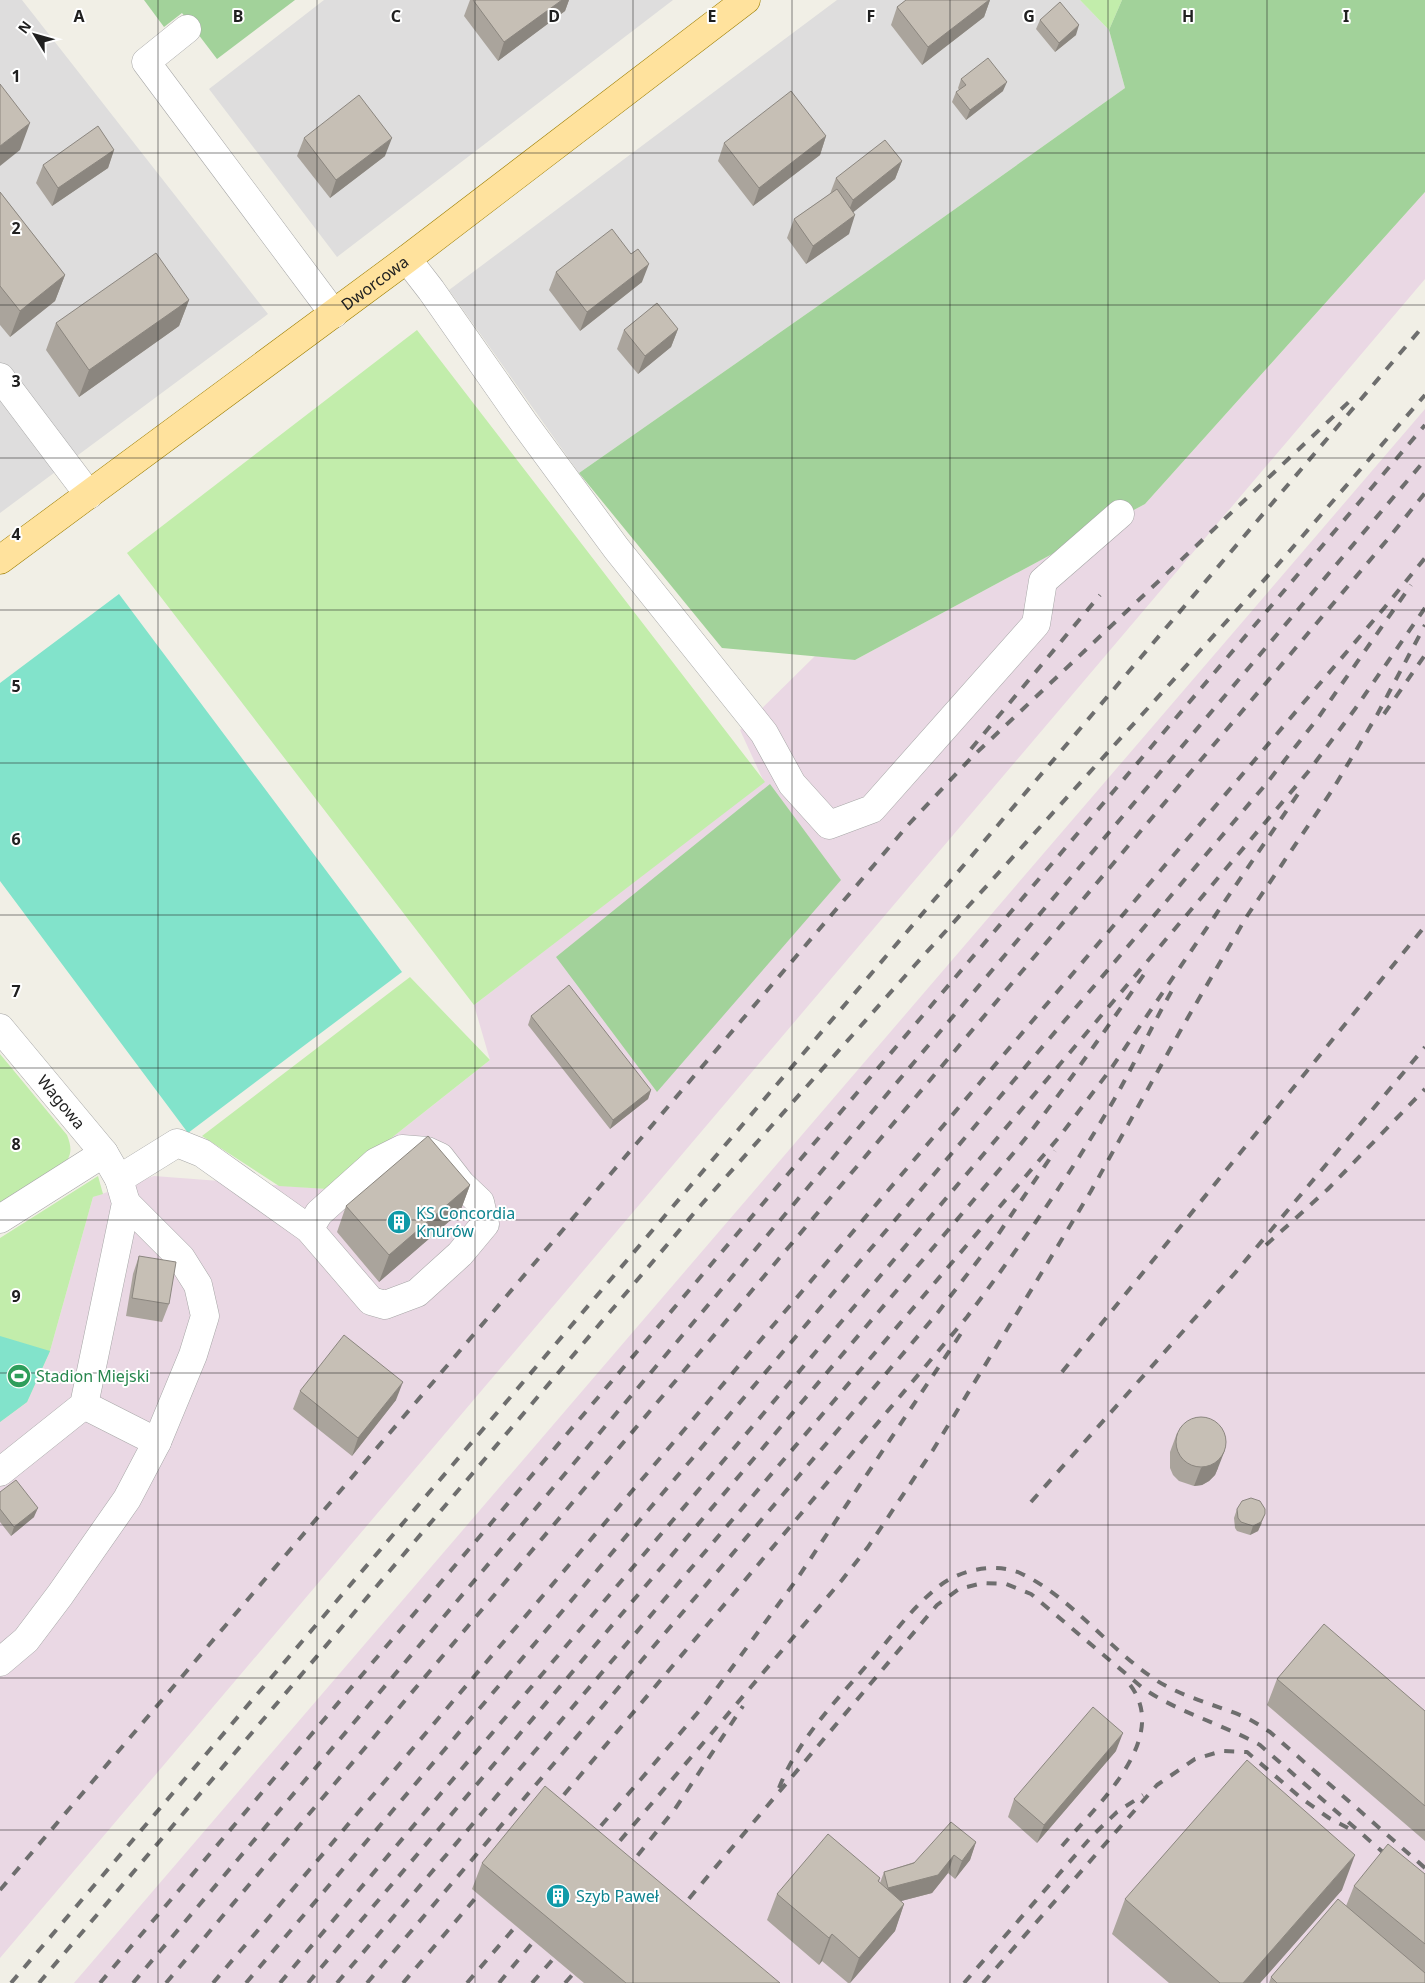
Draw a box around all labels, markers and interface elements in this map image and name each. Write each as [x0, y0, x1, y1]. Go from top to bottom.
text: A [73, 5, 85, 27]
text: B [233, 5, 243, 27]
text: C [391, 5, 401, 27]
text: D [548, 5, 560, 27]
text: E [708, 5, 717, 27]
text: F [867, 5, 875, 27]
text: G [1023, 5, 1035, 27]
text: H [1182, 5, 1194, 27]
text: I [1343, 5, 1349, 27]
north arrow [10, 10, 60, 60]
text: N [13, 17, 35, 37]
text: 1 [11, 65, 21, 87]
text: 2 [11, 217, 21, 239]
street label: Dworcowa [336, 251, 413, 315]
text: 3 [11, 370, 21, 392]
text: 4 [11, 523, 21, 545]
text: 5 [11, 675, 21, 697]
text: 6 [11, 828, 21, 850]
text: 7 [11, 980, 21, 1002]
street label: Wagowa [32, 1070, 90, 1134]
text: 8 [11, 1133, 21, 1155]
place label: KS Concordia Knurów [416, 1202, 515, 1242]
building icon: KS Concordia Knurów [386, 1209, 412, 1235]
text: 9 [11, 1285, 21, 1307]
sports icon: Stadion Miejski [6, 1363, 32, 1389]
place label: Stadion Miejski [36, 1365, 149, 1387]
building icon: Szyb Paweł [545, 1883, 571, 1909]
place label: Szyb Paweł [576, 1885, 660, 1907]

